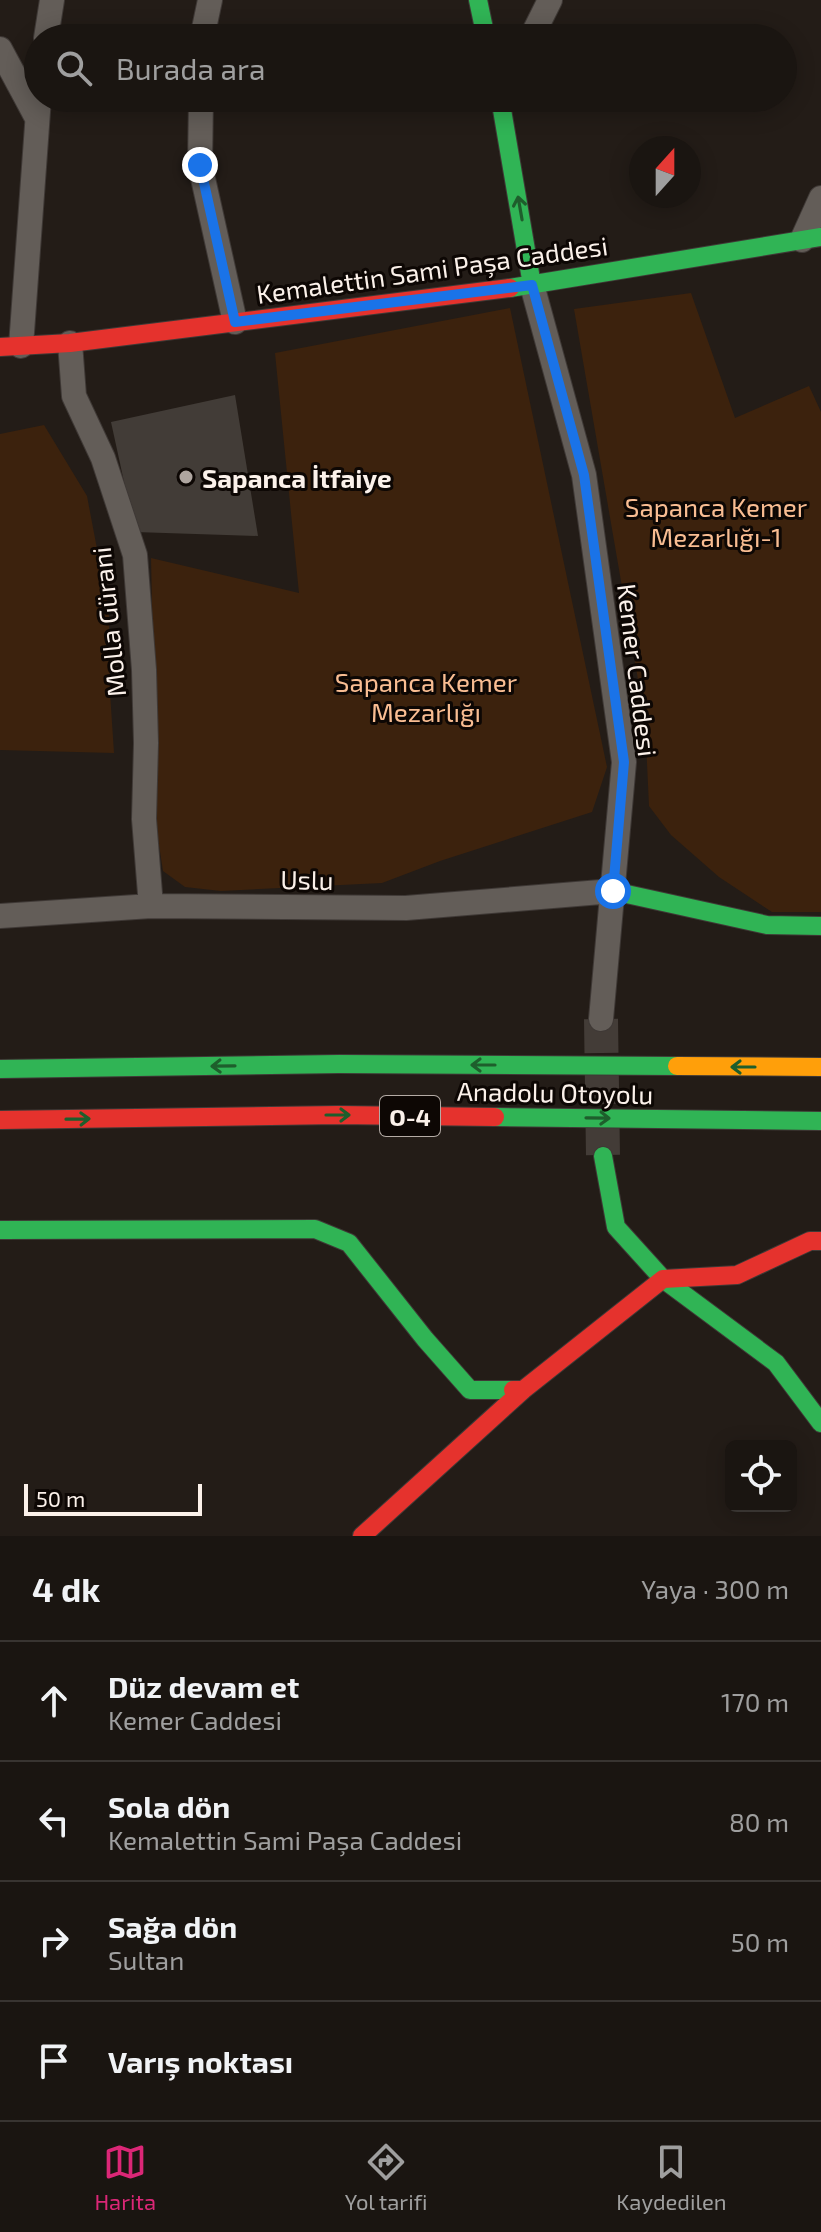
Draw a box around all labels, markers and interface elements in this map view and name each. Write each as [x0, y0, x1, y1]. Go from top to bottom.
search box [24, 24, 797, 112]
icon: search [52, 46, 96, 90]
text: Burada ara [116, 50, 266, 86]
north arrow [629, 136, 701, 208]
route end [182, 147, 218, 183]
one-way arrow [511, 195, 526, 221]
street label: Kemalettin Sami Paşa Caddesi [254, 229, 610, 311]
place label: Sapanca İtfaiye [202, 462, 392, 494]
marker: Sapanca İtfaiye [177, 468, 195, 486]
park label: Sapanca Kemer Mezarlığı-1 [625, 491, 807, 552]
street label: Molla Gürani [85, 546, 131, 698]
street label: Kemer Caddesi [612, 582, 664, 758]
park label: Sapanca Kemer Mezarlığı [335, 666, 517, 727]
street label: Uslu [280, 863, 334, 895]
route start [595, 873, 631, 909]
one-way arrow [470, 1057, 497, 1073]
one-way arrow [210, 1058, 237, 1074]
one-way arrow [730, 1059, 757, 1074]
street label: Anadolu Otoyolu [457, 1075, 653, 1109]
road number: O-4 [380, 1096, 440, 1136]
one-way arrow [324, 1108, 351, 1123]
one-way arrow [64, 1111, 91, 1127]
one-way arrow [584, 1111, 611, 1126]
map controls [725, 1440, 797, 1512]
button: locate [725, 1440, 797, 1512]
scale bar [24, 1480, 202, 1516]
text: 50 m [36, 1485, 85, 1511]
text: 4 dk [32, 1568, 100, 1609]
text: Yaya · 300 m [641, 1573, 789, 1604]
text: Düz devam et [108, 1668, 299, 1704]
icon: ahead [32, 1679, 76, 1723]
text: 170 m [721, 1686, 789, 1717]
text: Kemer Caddesi [108, 1704, 282, 1735]
text: Sola dön [108, 1788, 230, 1824]
icon: left [32, 1799, 76, 1843]
text: 80 m [729, 1806, 789, 1837]
text: Kemalettin Sami Paşa Caddesi [108, 1824, 462, 1855]
text: Sağa dön [108, 1908, 237, 1944]
icon: right [32, 1919, 76, 1963]
text: 50 m [731, 1926, 789, 1957]
text: Sultan [108, 1944, 184, 1975]
icon: arrive [32, 2039, 76, 2083]
text: Varış noktası [108, 2043, 293, 2079]
tab: Harita [94, 2140, 156, 2214]
tab: Yol tarifi [345, 2140, 427, 2214]
tab: Kaydedilen [616, 2140, 727, 2214]

